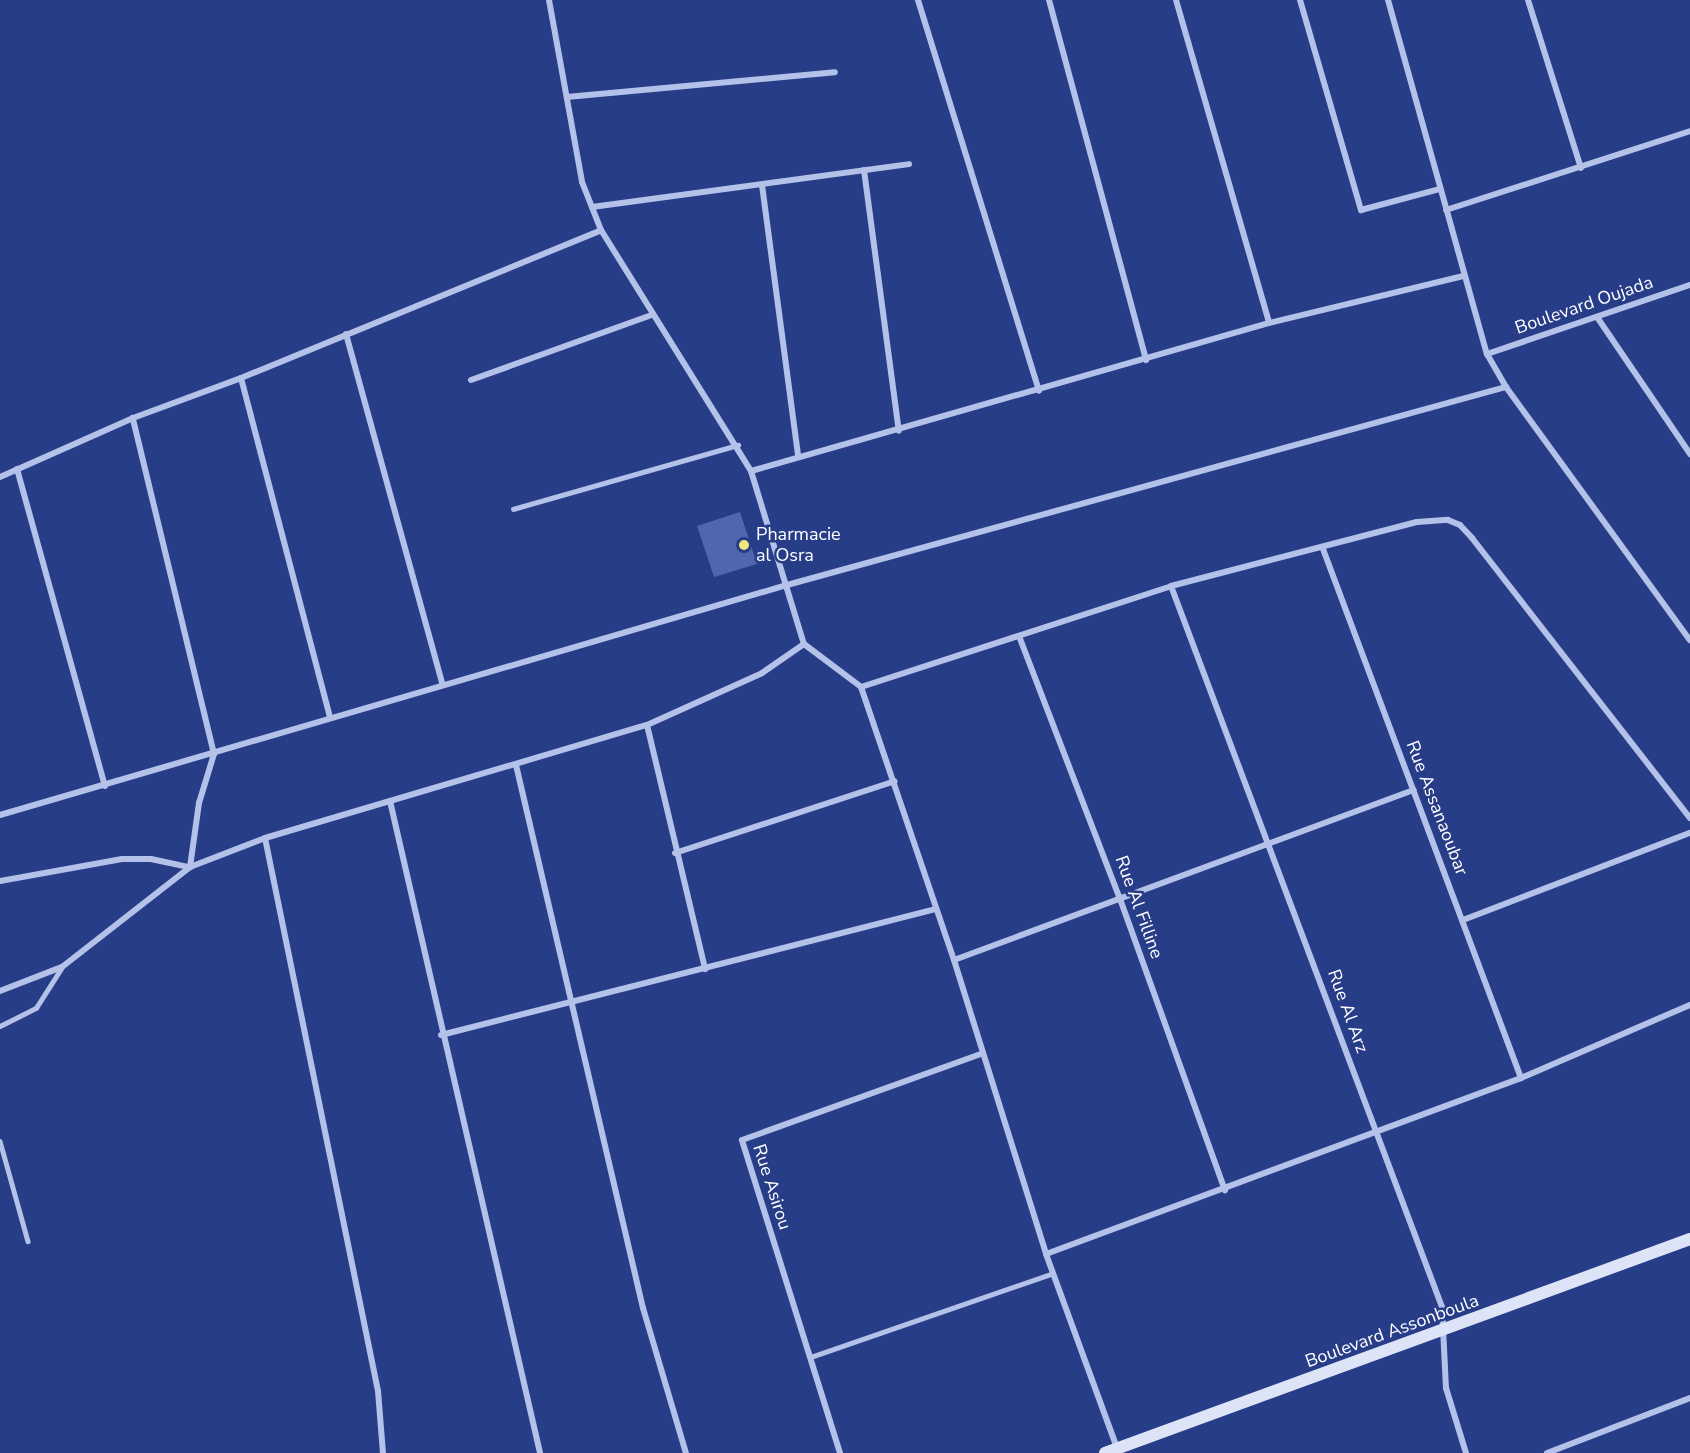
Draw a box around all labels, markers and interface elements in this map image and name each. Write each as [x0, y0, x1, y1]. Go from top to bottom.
street label: Boulevard Oujada [1512, 271, 1656, 339]
place label: Pharmacie al Osra [756, 524, 841, 566]
marker: Pharmacie al Osra [737, 538, 751, 552]
street label: Rue Assanaoubar [1401, 738, 1473, 878]
street label: Rue Al Filline [1110, 853, 1168, 961]
street label: Rue Al Arz [1323, 966, 1373, 1056]
street label: Rue Asirou [748, 1142, 796, 1232]
street label: Boulevard Assonboula [1302, 1290, 1482, 1372]

